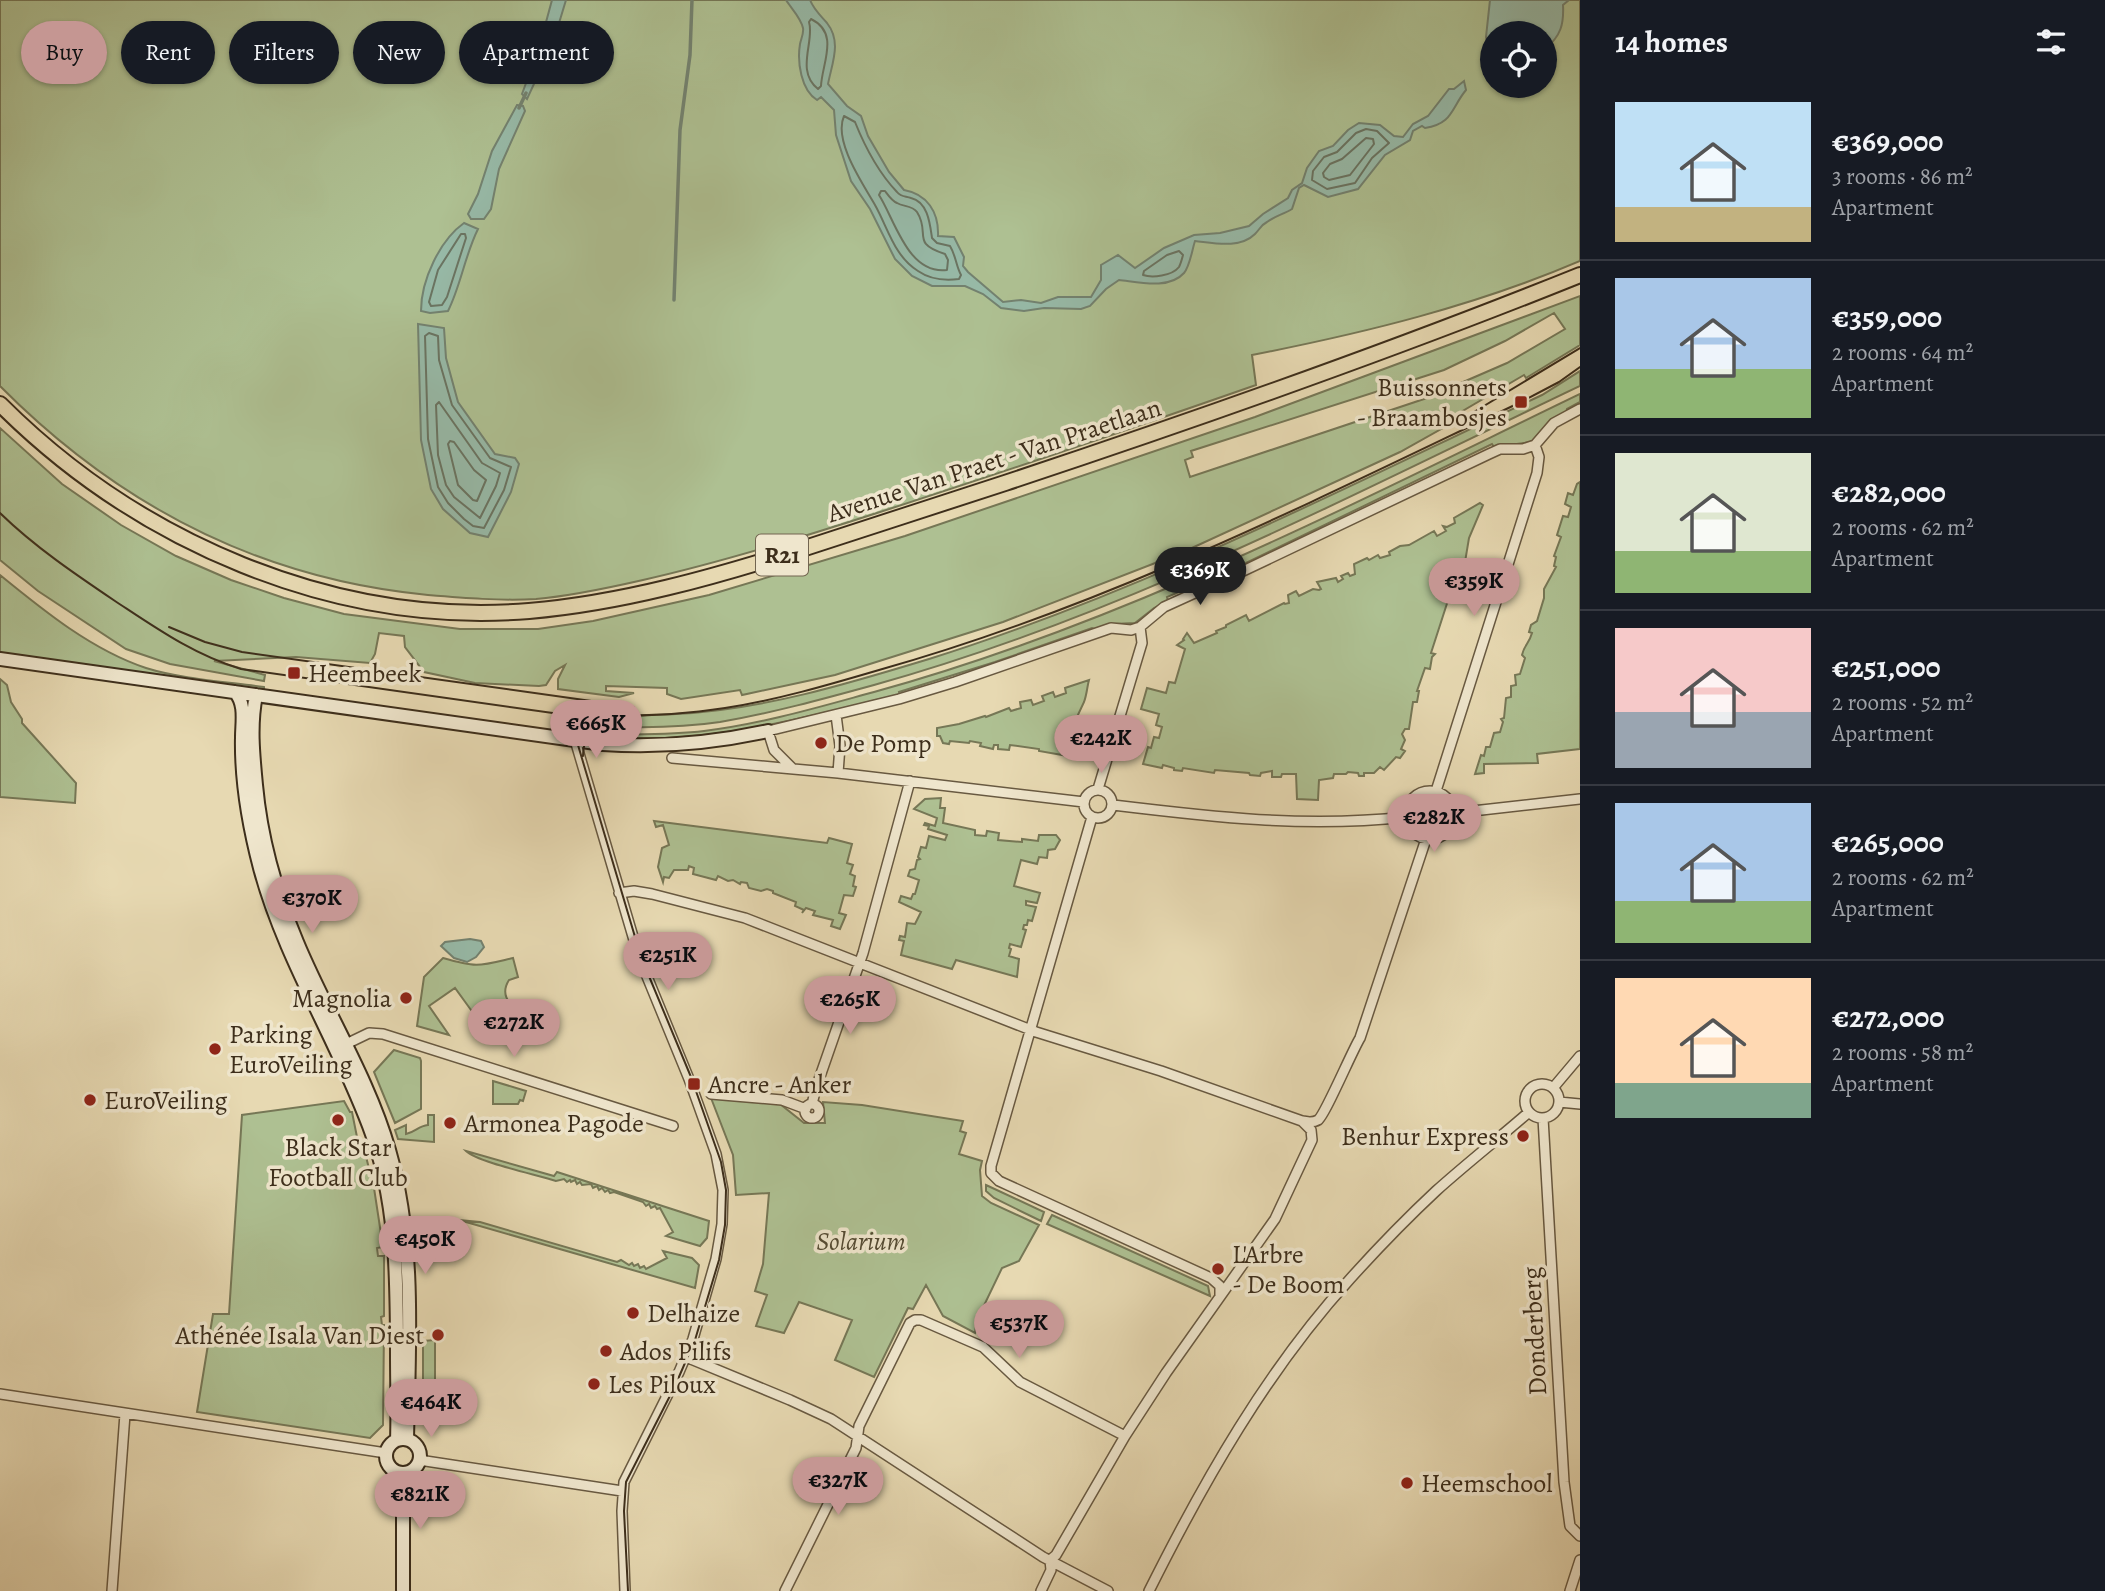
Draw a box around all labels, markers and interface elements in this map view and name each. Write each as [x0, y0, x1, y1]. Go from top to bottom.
chip: Buy [21, 21, 107, 84]
chip: Rent [121, 21, 215, 84]
chip: Filters [229, 21, 339, 84]
chip: New [353, 21, 445, 84]
chip: Apartment [459, 21, 614, 84]
map controls [1480, 21, 1557, 98]
button: locate [1480, 21, 1557, 98]
text: 14 homes [1615, 22, 1728, 62]
icon: filters [2032, 23, 2070, 61]
text: €369,000 [1832, 121, 1943, 161]
icon: home [1671, 130, 1755, 214]
text: 3 rooms · 86 m² [1832, 161, 1973, 192]
text: Apartment [1832, 192, 1934, 223]
text: €359,000 [1832, 297, 1942, 337]
icon: home [1671, 306, 1755, 390]
text: 2 rooms · 64 m² [1832, 337, 1973, 368]
text: Apartment [1832, 368, 1934, 399]
place label: Buissonnets - Braambosjes [1356, 370, 1507, 435]
street label: Avenue Van Praet - Van Praetlaan [822, 390, 1166, 531]
marker: Buissonnets - Braambosjes [1513, 394, 1529, 410]
text: €282,000 [1832, 472, 1946, 512]
icon: home [1671, 481, 1755, 565]
text: 2 rooms · 62 m² [1832, 512, 1974, 543]
road number: R21 [756, 534, 808, 576]
text: Apartment [1832, 543, 1934, 574]
pin: €369K [1151, 548, 1249, 607]
text: €369K [1170, 554, 1230, 585]
pin: €359K [1425, 558, 1523, 618]
text: €359K [1445, 565, 1503, 596]
text: €251,000 [1832, 647, 1941, 687]
place label: Heembeek [308, 656, 422, 691]
icon: home [1671, 656, 1755, 740]
marker: Heembeek [286, 665, 302, 681]
text: 2 rooms · 52 m² [1832, 687, 1973, 718]
pin: €665K [547, 700, 645, 760]
text: €665K [566, 707, 626, 738]
pin: €242K [1052, 716, 1150, 775]
text: Apartment [1832, 718, 1934, 749]
text: €242K [1070, 722, 1132, 753]
place label: De Pomp [835, 726, 932, 761]
marker: De Pomp [813, 735, 829, 751]
pin: €282K [1385, 794, 1483, 854]
text: €282K [1403, 801, 1465, 832]
text: €265,000 [1832, 822, 1944, 862]
icon: home [1671, 831, 1755, 915]
text: 2 rooms · 62 m² [1832, 862, 1974, 893]
pin: €370K [263, 876, 361, 935]
text: €370K [282, 882, 342, 913]
text: Apartment [1832, 893, 1934, 924]
pin: €251K [619, 932, 717, 992]
text: €251K [639, 939, 697, 970]
pin: €265K [801, 976, 899, 1036]
place label: Magnolia [292, 981, 392, 1016]
text: €265K [820, 983, 880, 1014]
marker: Magnolia [398, 990, 414, 1006]
text: €272,000 [1832, 997, 1944, 1037]
pin: €272K [465, 1000, 563, 1059]
text: €272K [484, 1006, 544, 1037]
icon: home [1671, 1006, 1755, 1090]
place label: Parking EuroVeiling [229, 1017, 352, 1082]
text: 2 rooms · 58 m² [1832, 1037, 1973, 1068]
marker: Parking EuroVeiling [207, 1041, 223, 1057]
place label: Ancre - Anker [707, 1067, 851, 1102]
text: Apartment [1832, 1068, 1934, 1099]
marker: Ancre - Anker [686, 1076, 702, 1092]
place label: EuroVeiling [104, 1083, 227, 1118]
marker: EuroVeiling [82, 1092, 98, 1108]
place label: Armonea Pagode [463, 1106, 644, 1141]
marker: Black Star Football Club [330, 1112, 346, 1128]
marker: Armonea Pagode [442, 1115, 458, 1131]
place label: Benhur Express [1341, 1119, 1509, 1154]
marker: Benhur Express [1515, 1128, 1531, 1144]
place label: Black Star Football Club [268, 1130, 408, 1195]
pin: €450K [376, 1216, 474, 1276]
text: €450K [395, 1223, 455, 1254]
park label: Solarium [816, 1224, 906, 1259]
place label: L'Arbre - De Boom [1232, 1237, 1344, 1302]
marker: L'Arbre - De Boom [1210, 1261, 1226, 1277]
street label: Donderberg [1514, 1266, 1555, 1396]
place label: Delhaize [647, 1296, 740, 1331]
pin: €537K [970, 1300, 1068, 1360]
marker: Delhaize [625, 1305, 641, 1321]
text: €537K [990, 1307, 1048, 1338]
place label: Athénée Isala Van Diest [174, 1318, 424, 1353]
marker: Athénée Isala Van Diest [430, 1327, 446, 1343]
place label: Ados Pilifs [619, 1334, 731, 1369]
marker: Ados Pilifs [598, 1343, 614, 1359]
place label: Les Piloux [608, 1367, 716, 1402]
marker: Les Piloux [586, 1376, 602, 1392]
pin: €464K [382, 1380, 480, 1439]
text: €464K [401, 1386, 461, 1417]
pin: €327K [789, 1458, 887, 1517]
text: €327K [808, 1464, 868, 1495]
place label: Heemschool [1421, 1466, 1553, 1501]
pin: €821K [371, 1472, 469, 1531]
marker: Heemschool [1399, 1475, 1415, 1491]
text: €821K [391, 1478, 449, 1509]

